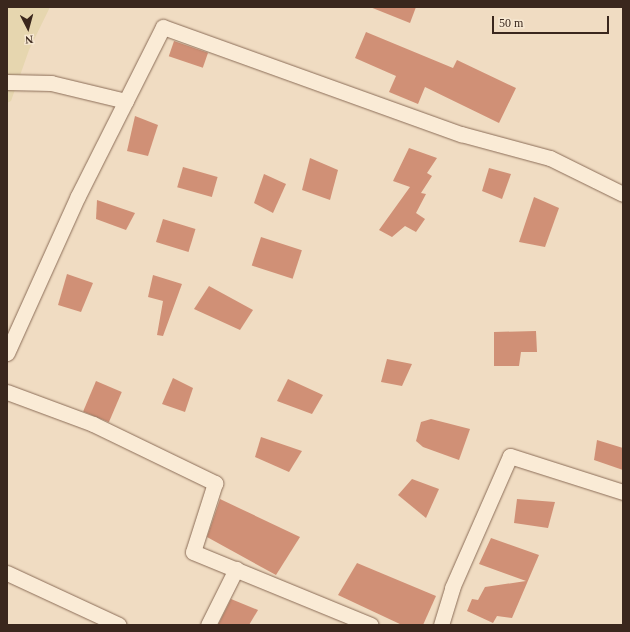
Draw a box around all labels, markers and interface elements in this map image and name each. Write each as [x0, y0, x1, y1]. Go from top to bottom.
north arrow [8, 8, 48, 48]
scale bar [494, 8, 611, 34]
text: 50 m [499, 16, 523, 30]
text: N [25, 34, 34, 46]

